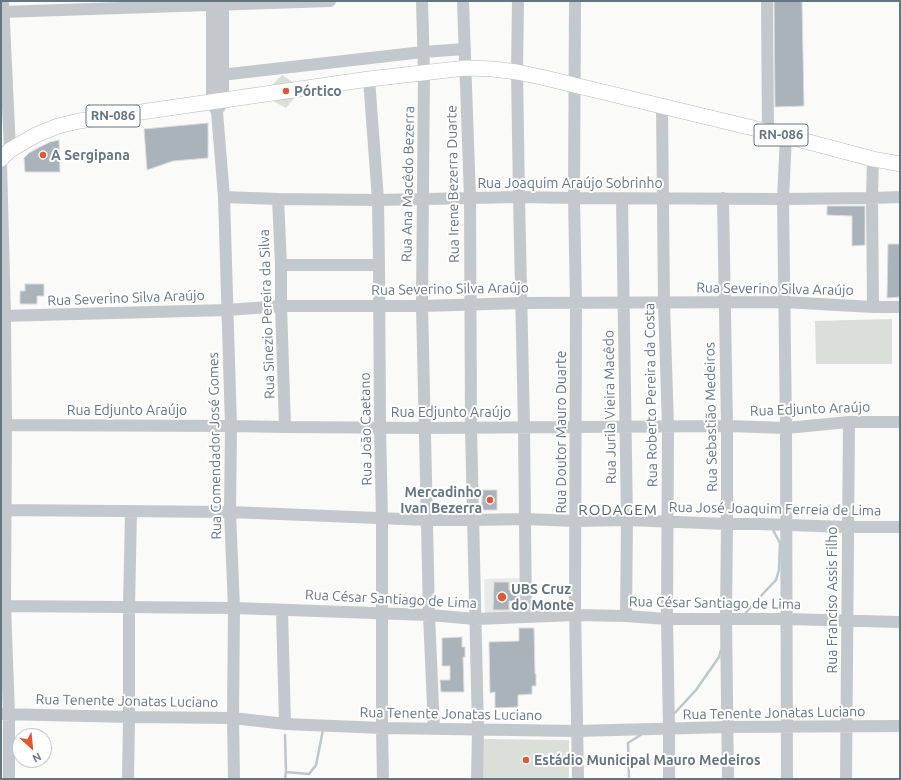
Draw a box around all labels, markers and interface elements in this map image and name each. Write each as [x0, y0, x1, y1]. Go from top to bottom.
place label: Pórtico [294, 83, 342, 99]
marker: Pórtico [281, 86, 291, 96]
road number: RN-086 [86, 105, 140, 127]
street label: Rua Irene Bezerra Duarte [443, 105, 463, 263]
street label: Rua Ana Macêdo Bezerra [398, 106, 418, 262]
road number: RN-086 [754, 124, 808, 146]
place label: A Sergipana [51, 147, 130, 163]
marker: A Sergipana [38, 150, 48, 160]
street label: Rua Joaquim Araújo Sobrinho [477, 175, 663, 191]
street label: Rua Sinezio Pereira da Silva [256, 229, 278, 399]
street label: Rua Severino Silva Araújo [371, 279, 529, 299]
street label: Rua Severino Silva Araújo [696, 279, 854, 299]
street label: Rua Severino Silva Araújo [47, 287, 205, 309]
street label: Rua Roberto Pereira da Costa [641, 303, 661, 487]
street label: Rua Jurila Vieira Macêdo [600, 330, 620, 484]
street label: Rua Sebastião Medeiros [701, 342, 721, 492]
street label: Rua Doutor Mauro Duarte [553, 351, 569, 513]
street label: Rua Comendador José Gomes [205, 352, 225, 540]
street label: Rua João Caetano [357, 372, 375, 486]
street label: Rua Edjunto Araújo [750, 399, 870, 419]
street label: Rua Edjunto Araújo [67, 402, 187, 418]
street label: Rua Edjunto Araújo [391, 404, 511, 420]
place label: Mercadinho Ivan Bezerra [400, 484, 482, 516]
marker: Mercadinho Ivan Bezerra [485, 495, 495, 505]
street label: Rua José Joaquim Ferreia de Lima [669, 499, 881, 519]
district label: RODAGEM [578, 501, 658, 519]
street label: Rua Franciso Assis Filho [824, 527, 840, 673]
place label: UBS Cruz do Monte [511, 581, 574, 614]
street label: Rua César Santiago de Lima [305, 586, 477, 612]
marker: UBS Cruz do Monte [496, 591, 508, 603]
street label: Rua César Santiago de Lima [629, 593, 801, 613]
street label: Rua Tenente Jonatas Luciano [36, 691, 218, 711]
street label: Rua Tenente Jonatas Luciano [683, 703, 865, 723]
street label: Rua Tenente Jonatas Luciano [360, 704, 542, 724]
north arrow [12, 728, 52, 768]
text: N [31, 751, 43, 765]
place label: Estádio Municipal Mauro Medeiros [534, 752, 761, 768]
marker: Estádio Municipal Mauro Medeiros [521, 755, 531, 765]

